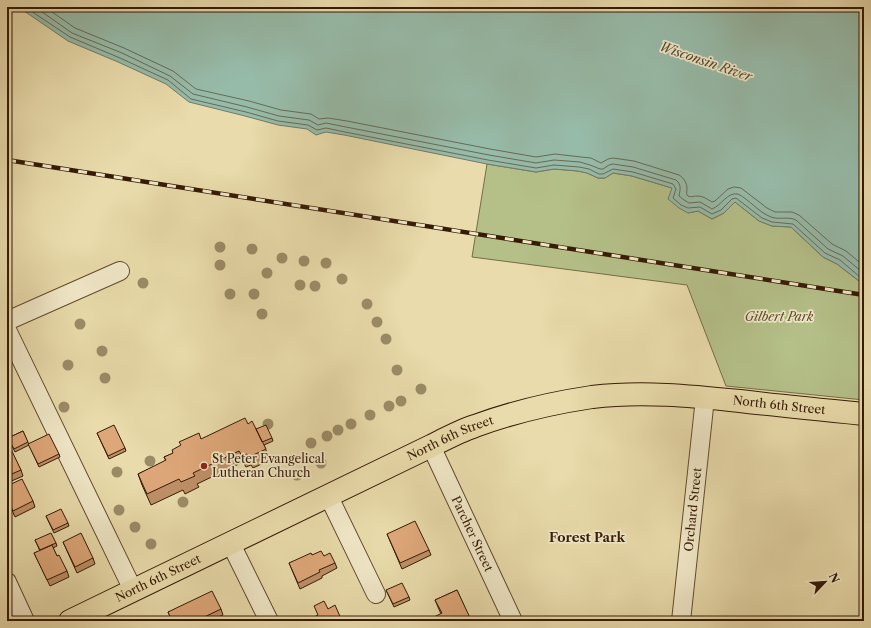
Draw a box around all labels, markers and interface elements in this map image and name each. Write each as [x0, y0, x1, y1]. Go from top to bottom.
water label: Wisconsin River [657, 38, 755, 85]
park label: Gilbert Park [745, 309, 814, 324]
street label: North 6th Street [732, 392, 827, 417]
street label: North 6th Street [404, 412, 496, 464]
place label: St Peter Evangelical Lutheran Church [212, 451, 325, 480]
marker: St Peter Evangelical Lutheran Church [199, 461, 209, 471]
street label: Orchard Street [681, 466, 705, 552]
street label: Parcher Street [448, 493, 497, 574]
district label: Forest Park [549, 529, 625, 545]
street label: North 6th Street [113, 550, 204, 605]
north arrow [805, 562, 845, 602]
text: N [826, 570, 843, 585]

